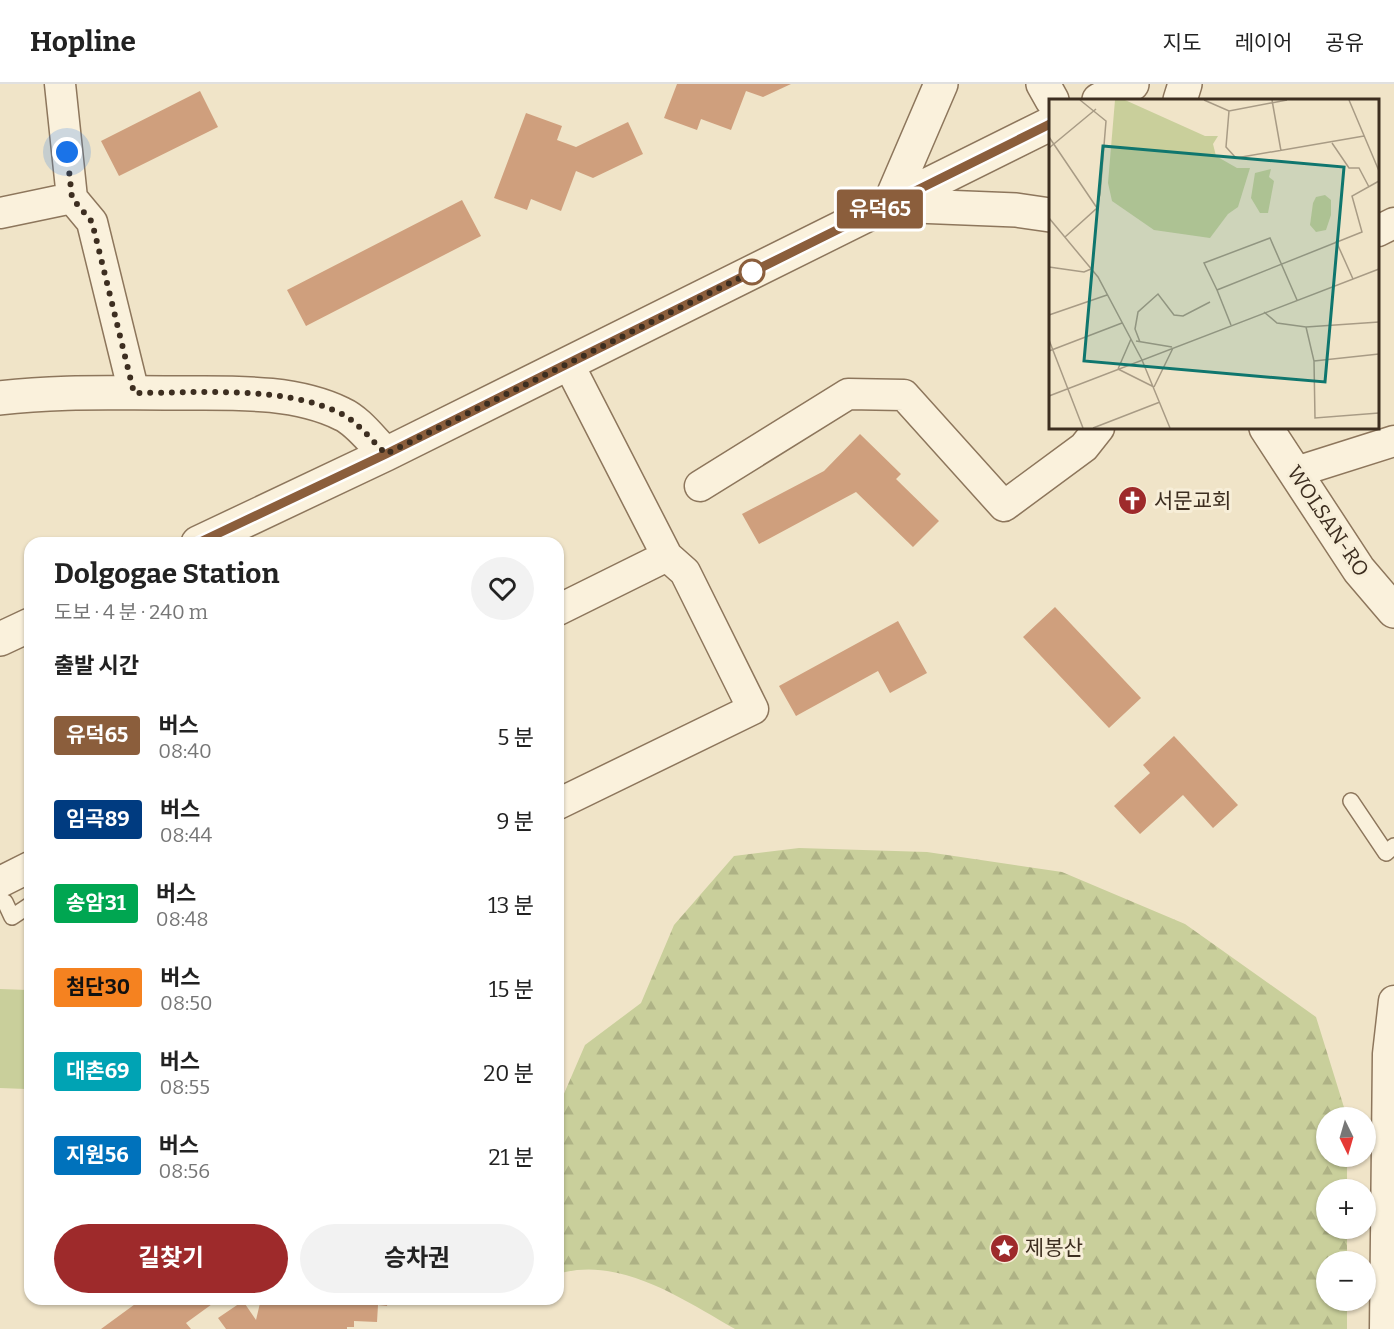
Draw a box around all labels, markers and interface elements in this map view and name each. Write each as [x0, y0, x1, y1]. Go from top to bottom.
text: Hopline [30, 25, 136, 58]
text: 지도 [1163, 30, 1201, 56]
text: 레이어 [1234, 30, 1292, 56]
text: 공유 [1325, 30, 1364, 56]
inset map [1049, 99, 1379, 429]
your location [52, 137, 82, 167]
line badge: 유덕65 [838, 190, 922, 228]
text: 유덕65 [849, 196, 911, 222]
unlabelled marker [739, 259, 765, 285]
street label: WOLSAN-RO [1281, 461, 1375, 581]
church icon: 서문교회 [1117, 485, 1149, 517]
place label: 서문교회 [1154, 488, 1231, 514]
text: Dolgogae Station [54, 557, 280, 590]
button: heart [471, 557, 534, 620]
text: 도보 · 4 분 · 240 m [54, 600, 208, 624]
text: 출발 시간 [54, 652, 139, 679]
text: 버스 [158, 712, 199, 739]
text: 유덕65 [66, 722, 128, 748]
text: 5 분 [498, 724, 534, 751]
text: 08:40 [158, 739, 212, 763]
text: 버스 [160, 796, 200, 823]
text: 임곡89 [66, 806, 130, 832]
text: 9 분 [496, 808, 534, 835]
text: 08:44 [160, 823, 212, 847]
text: 버스 [156, 880, 196, 907]
text: 송암31 [66, 890, 126, 916]
text: 13 분 [488, 892, 534, 919]
text: 08:48 [156, 907, 209, 931]
text: 버스 [160, 964, 201, 991]
text: 첨단30 [66, 974, 130, 1000]
text: 15 분 [489, 976, 534, 1003]
text: 08:50 [160, 991, 213, 1015]
text: 버스 [159, 1048, 200, 1075]
text: 대촌69 [66, 1058, 129, 1084]
text: 20 분 [483, 1060, 534, 1087]
text: 08:55 [159, 1075, 210, 1099]
north arrow [1316, 1107, 1376, 1167]
map controls [1316, 1107, 1376, 1311]
text: 버스 [159, 1132, 199, 1159]
text: 지원56 [66, 1142, 129, 1168]
text: 21 분 [488, 1144, 534, 1171]
text: 08:56 [159, 1159, 210, 1183]
button: + [1316, 1179, 1376, 1239]
button: 길찾기 [54, 1224, 288, 1293]
button: 승차권 [300, 1224, 534, 1293]
place icon: 제봉산 [988, 1232, 1020, 1264]
place label: 제봉산 [1025, 1235, 1083, 1261]
button: − [1316, 1251, 1376, 1311]

